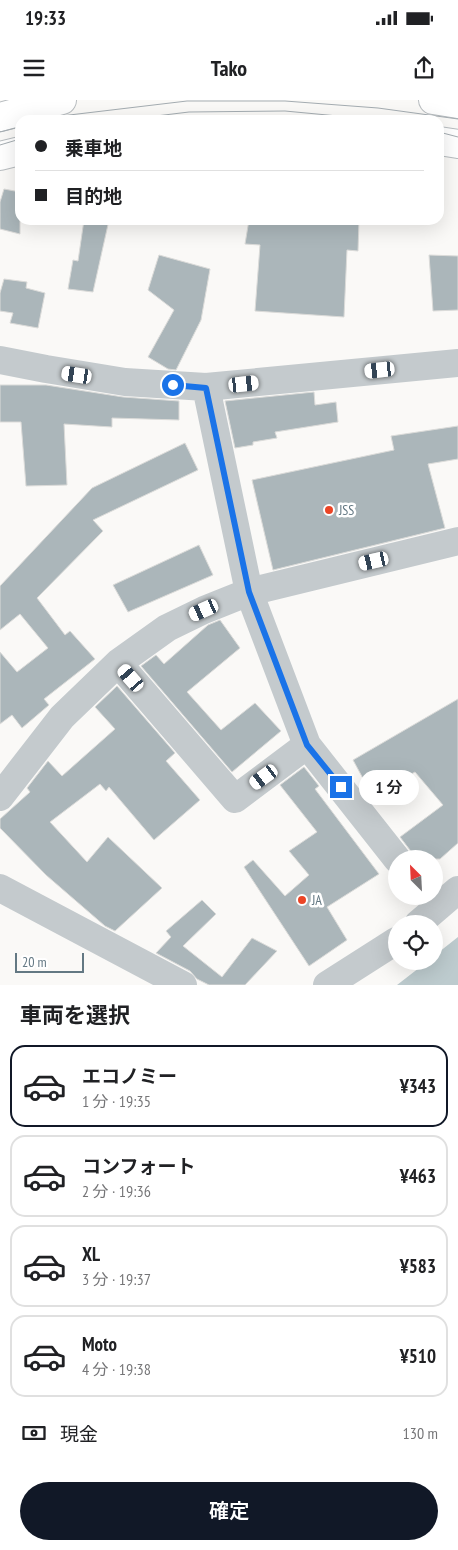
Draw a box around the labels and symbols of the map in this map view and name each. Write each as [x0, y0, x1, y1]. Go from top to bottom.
car [364, 361, 395, 379]
car [61, 365, 92, 385]
route start [162, 374, 184, 396]
car [228, 375, 259, 393]
place label: JSS [338, 501, 354, 519]
marker: JSS [323, 504, 335, 516]
car [357, 550, 390, 572]
car [187, 597, 220, 623]
car [115, 662, 146, 694]
car [247, 762, 280, 792]
callout: 1 分 [358, 770, 418, 804]
route end [330, 776, 352, 798]
north arrow [388, 850, 442, 905]
place label: JA [311, 891, 322, 909]
marker: JA [296, 894, 308, 906]
scale bar [15, 950, 84, 973]

